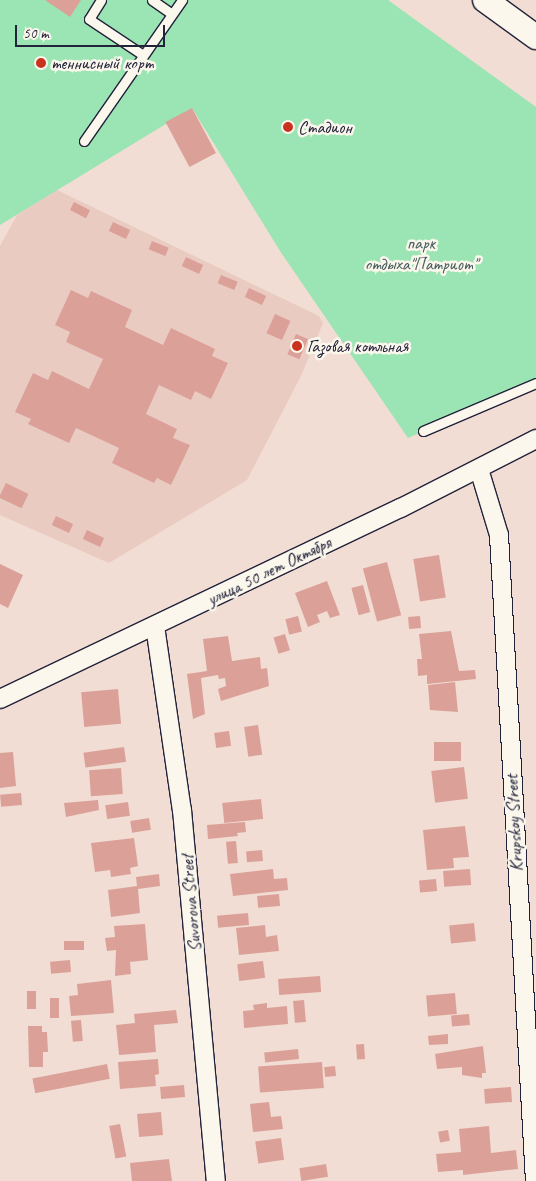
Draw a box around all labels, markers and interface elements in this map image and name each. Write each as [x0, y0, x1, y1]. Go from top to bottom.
scale bar [18, 15, 168, 47]
text: 50 m [23, 24, 49, 43]
place label: теннисный корт [51, 52, 154, 74]
marker: теннисный корт [35, 57, 47, 69]
place label: Стадион [298, 116, 352, 138]
marker: Стадион [282, 121, 294, 133]
park label: парк отдыха"Патриот" [365, 233, 477, 276]
place label: Газовая котльная [307, 335, 410, 357]
marker: Газовая котльная [291, 340, 303, 352]
street label: улица 50 лет Октября [202, 531, 336, 611]
street label: Krupskoy Street [501, 774, 527, 872]
street label: Suvorova Street [176, 853, 206, 953]

